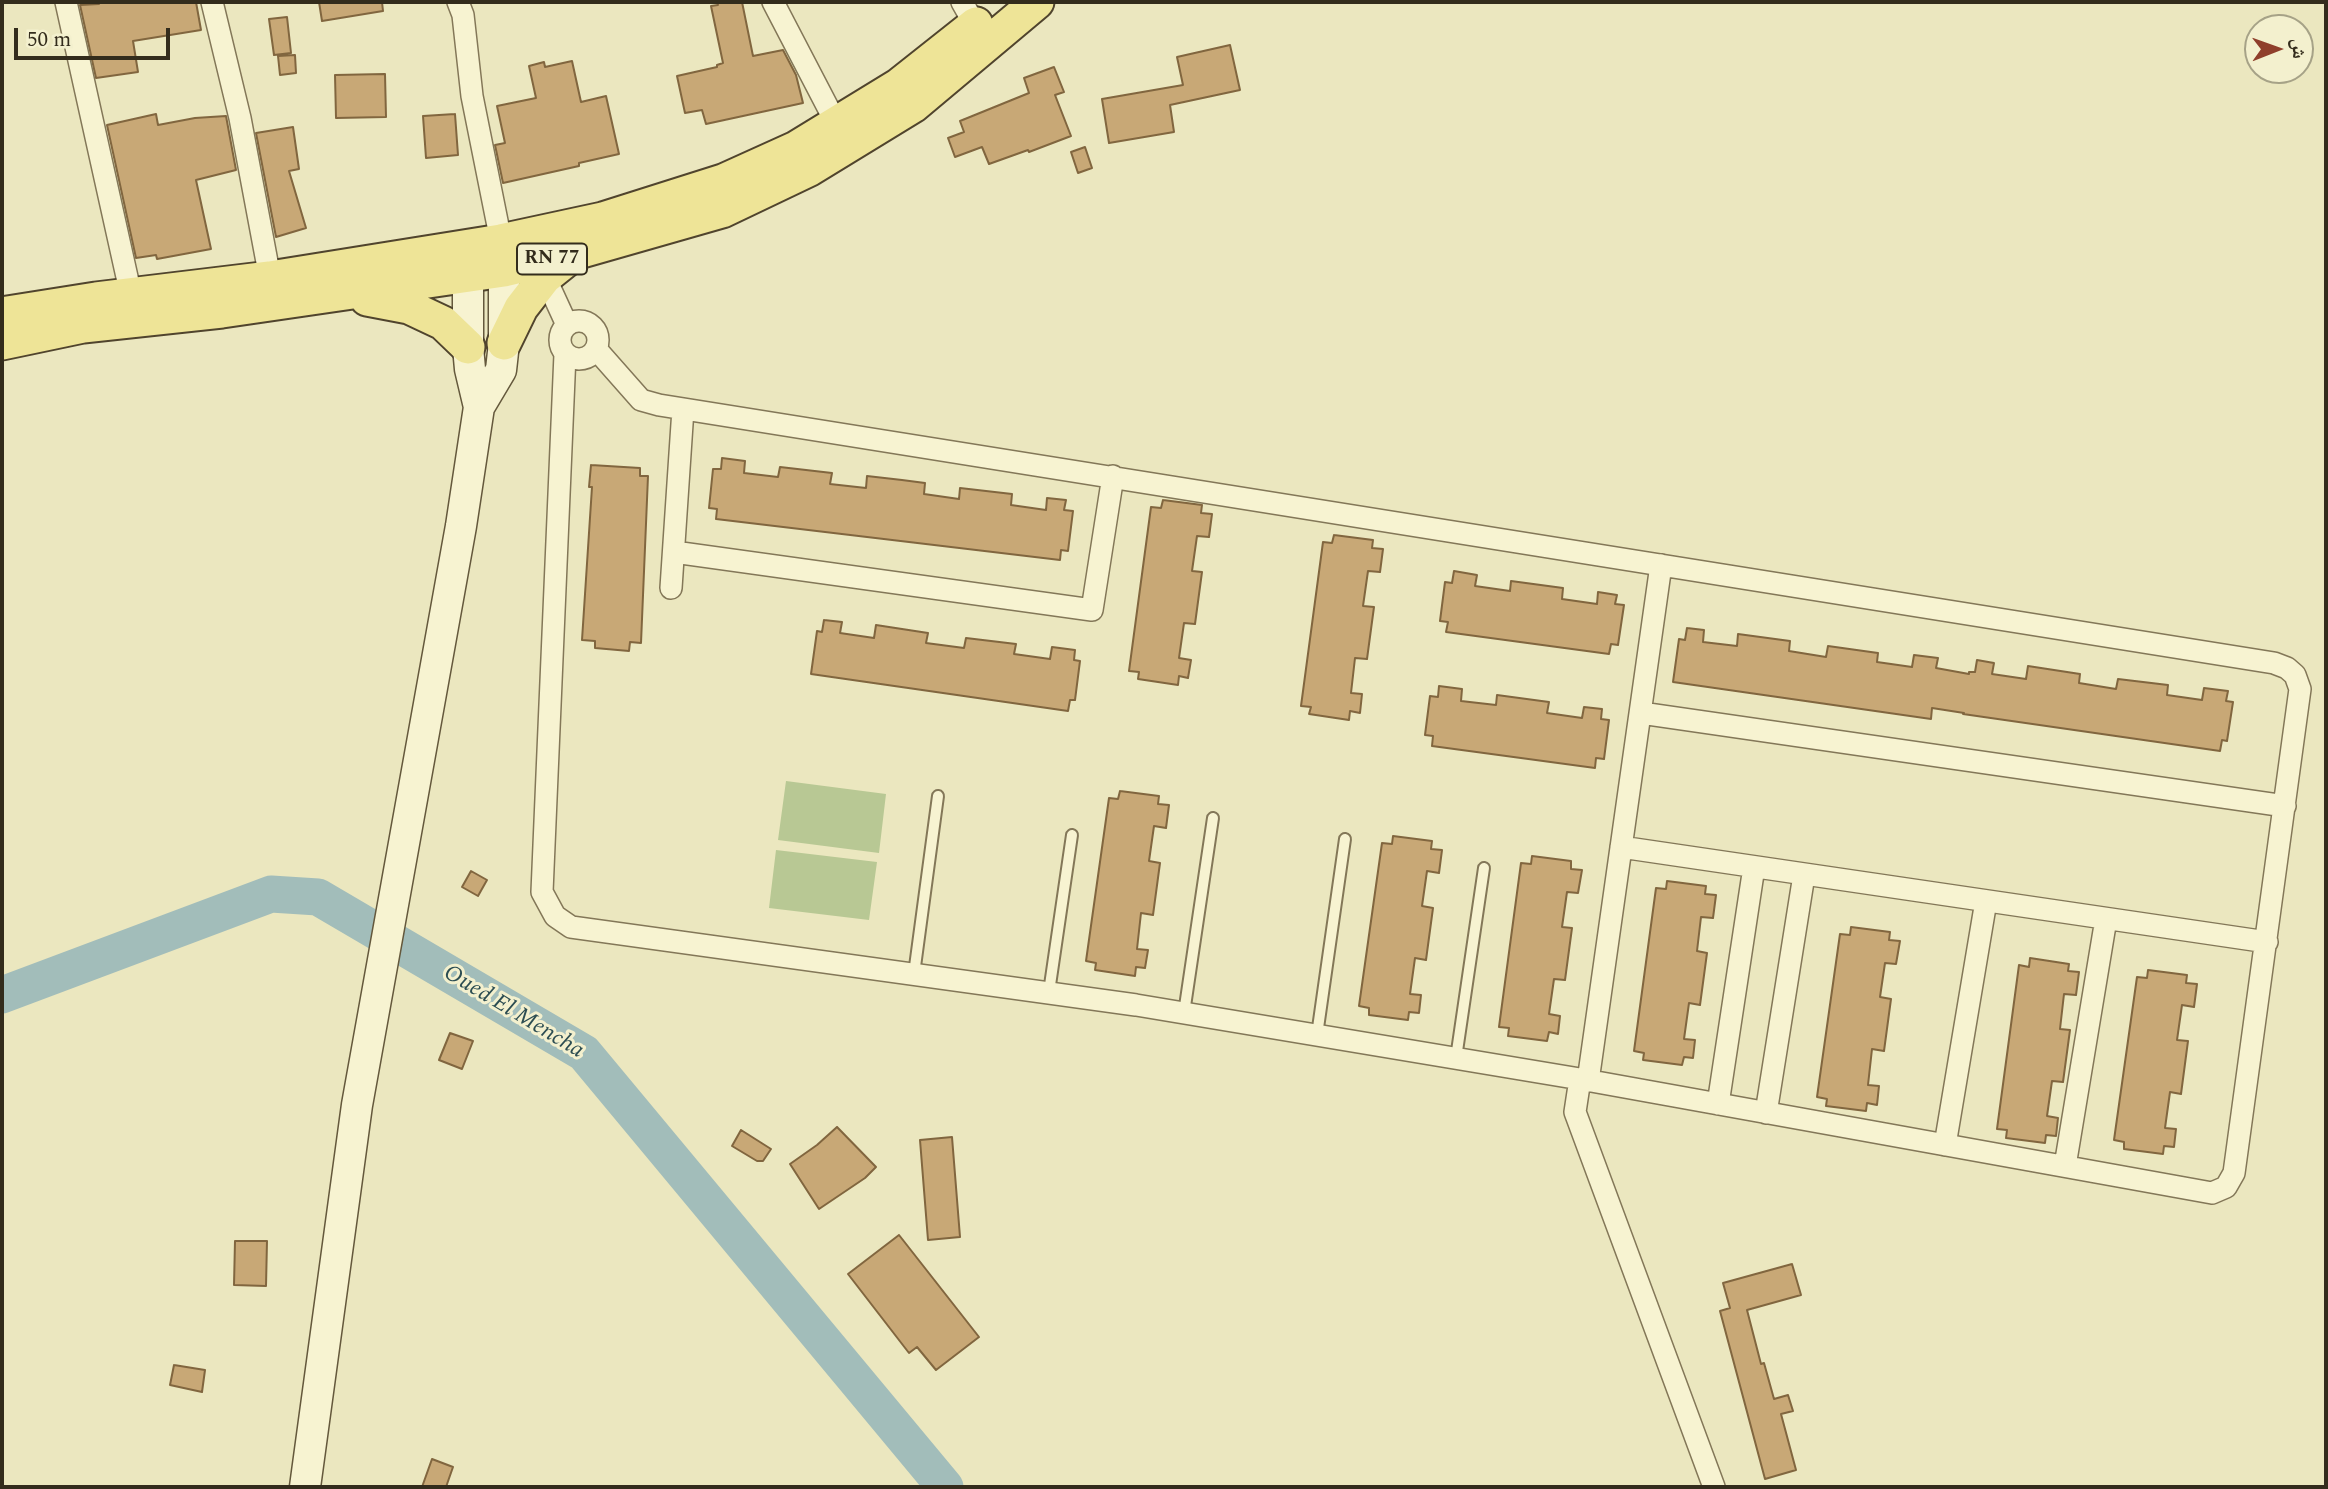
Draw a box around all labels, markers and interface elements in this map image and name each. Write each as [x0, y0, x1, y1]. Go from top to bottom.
scale bar [18, 14, 173, 58]
north arrow [2244, 14, 2314, 84]
text: 50 m [27, 24, 71, 56]
text: ش [2284, 38, 2313, 59]
road number: RN 77 [517, 244, 587, 274]
water label: Oued El Mencha [438, 960, 588, 1066]

